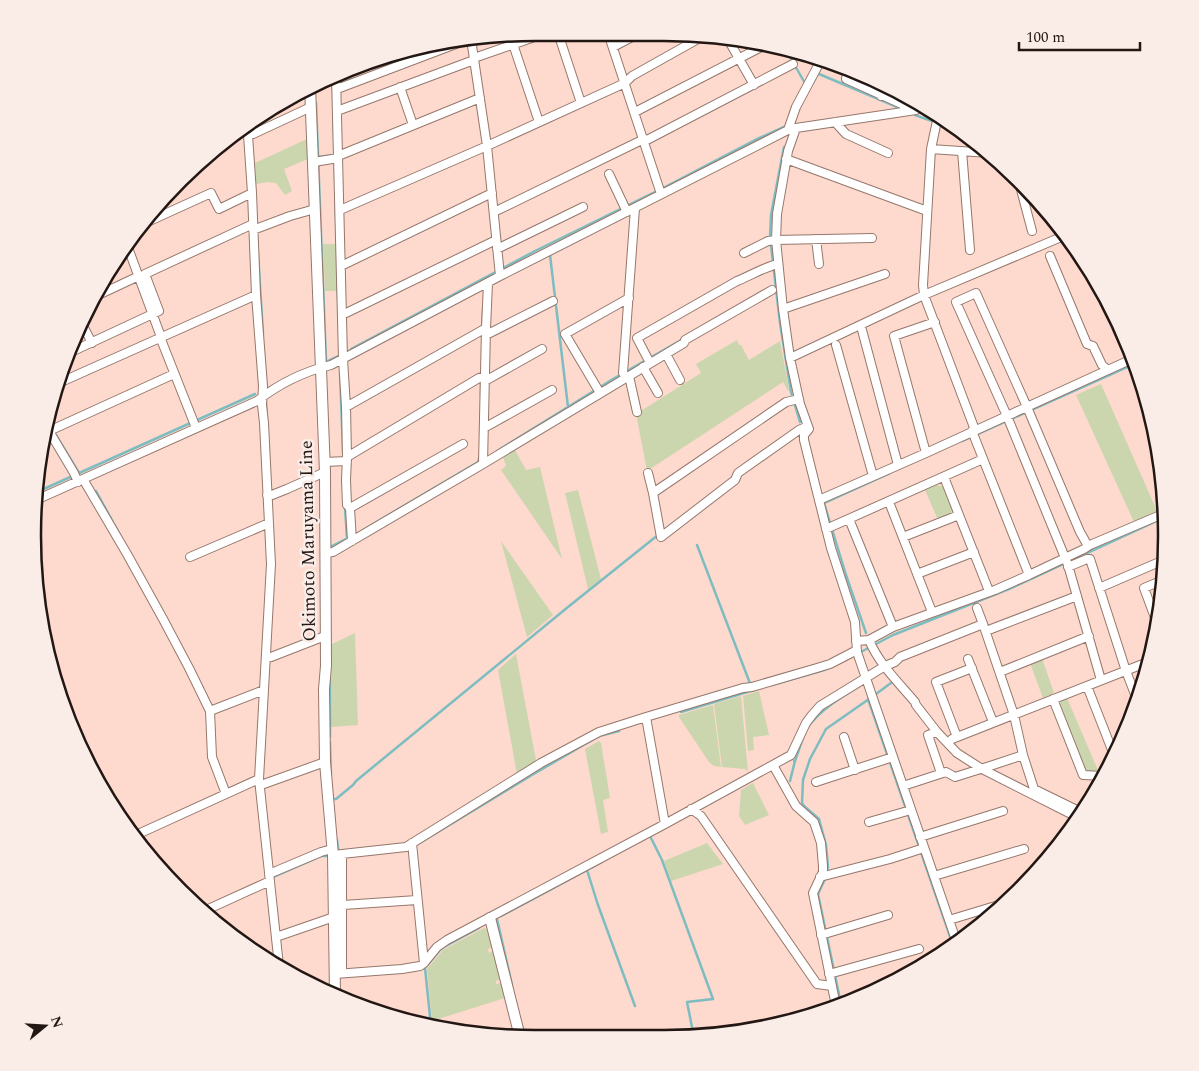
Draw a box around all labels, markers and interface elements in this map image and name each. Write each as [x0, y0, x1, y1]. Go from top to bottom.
scale bar [1019, 20, 1140, 52]
text: 100 m [1026, 26, 1065, 49]
street label: Okimoto Maruyama Line [293, 440, 323, 642]
north arrow [20, 1001, 70, 1051]
text: N [45, 1013, 69, 1031]

